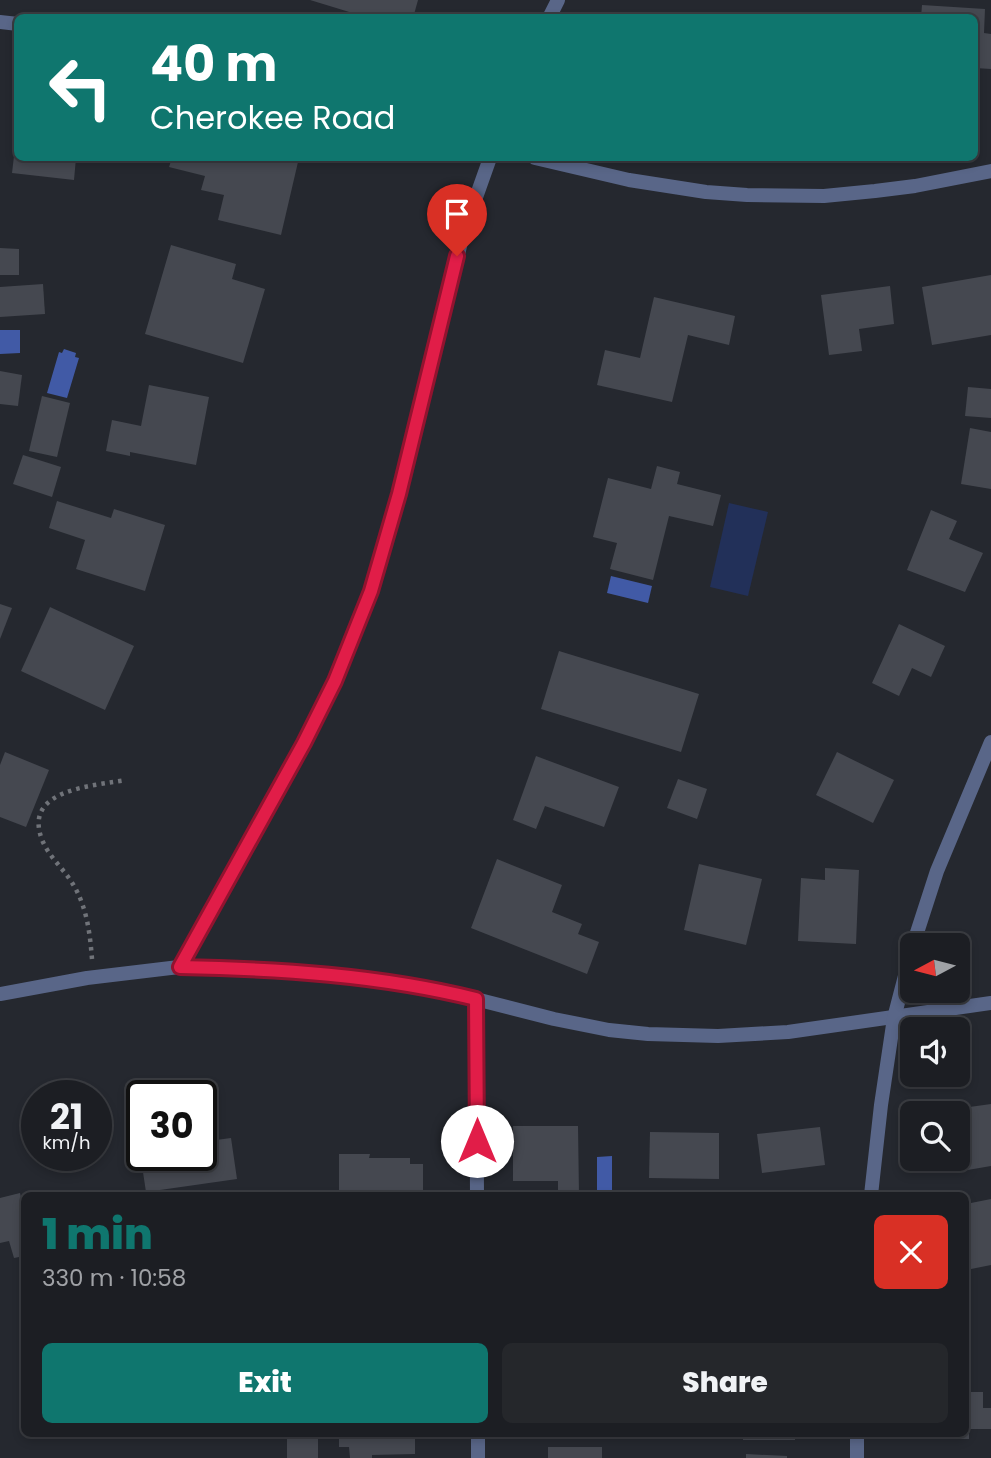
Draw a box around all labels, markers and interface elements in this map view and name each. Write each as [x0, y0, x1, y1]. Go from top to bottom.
text: 40 m [150, 30, 277, 98]
icon: left [35, 42, 126, 133]
text: Cherokee Road [150, 95, 395, 140]
pin [427, 184, 487, 256]
icon: arrive [438, 195, 476, 233]
north arrow [900, 933, 970, 1003]
map controls [900, 933, 970, 1171]
button: sound [900, 1017, 970, 1087]
speed limit sign: 30 [126, 1080, 217, 1171]
text: 21 [50, 1092, 83, 1141]
button: search [900, 1101, 970, 1171]
position arrow [440, 1104, 514, 1178]
text: km/h [43, 1130, 90, 1155]
text: 1 min [42, 1205, 153, 1264]
button: close [874, 1215, 948, 1289]
text: 330 m · 10:58 [42, 1262, 186, 1294]
button: Exit [42, 1343, 488, 1423]
button: Share [502, 1343, 948, 1423]

